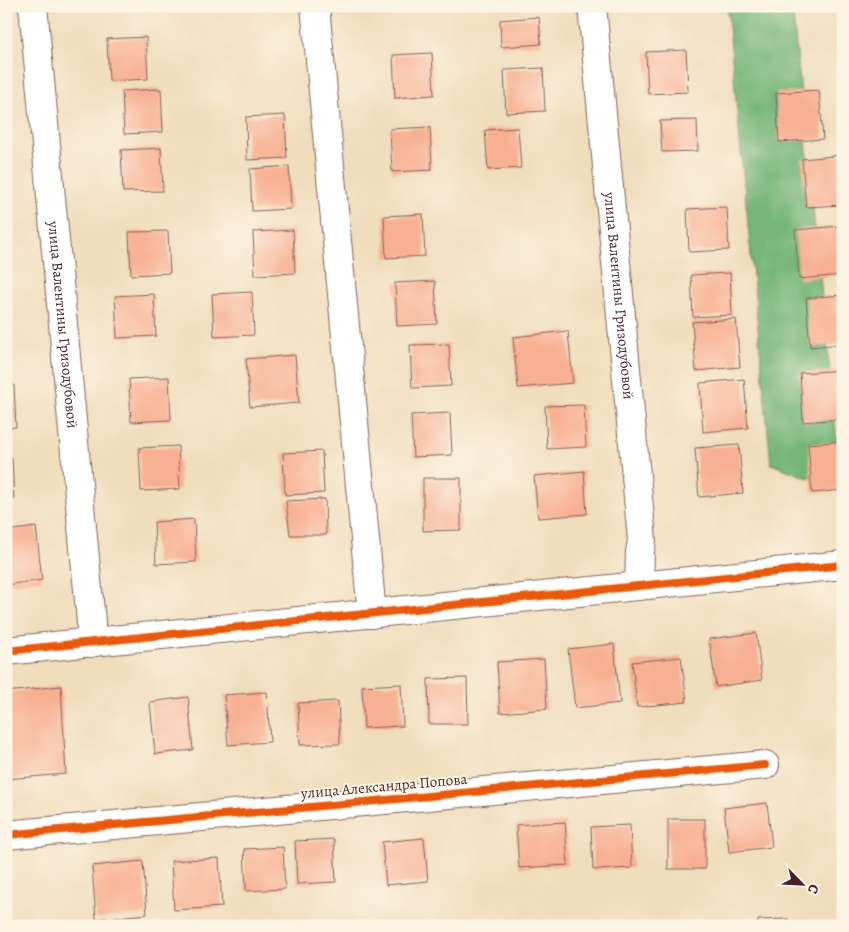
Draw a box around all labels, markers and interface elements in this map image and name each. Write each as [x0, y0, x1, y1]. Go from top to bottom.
street label: улица Валентины Гризодубовой [599, 190, 639, 400]
street label: улица Валентины Гризодубовой [43, 219, 83, 429]
street label: улица Александра Попова [299, 769, 468, 803]
north arrow [776, 860, 826, 910]
text: С [803, 881, 824, 897]

